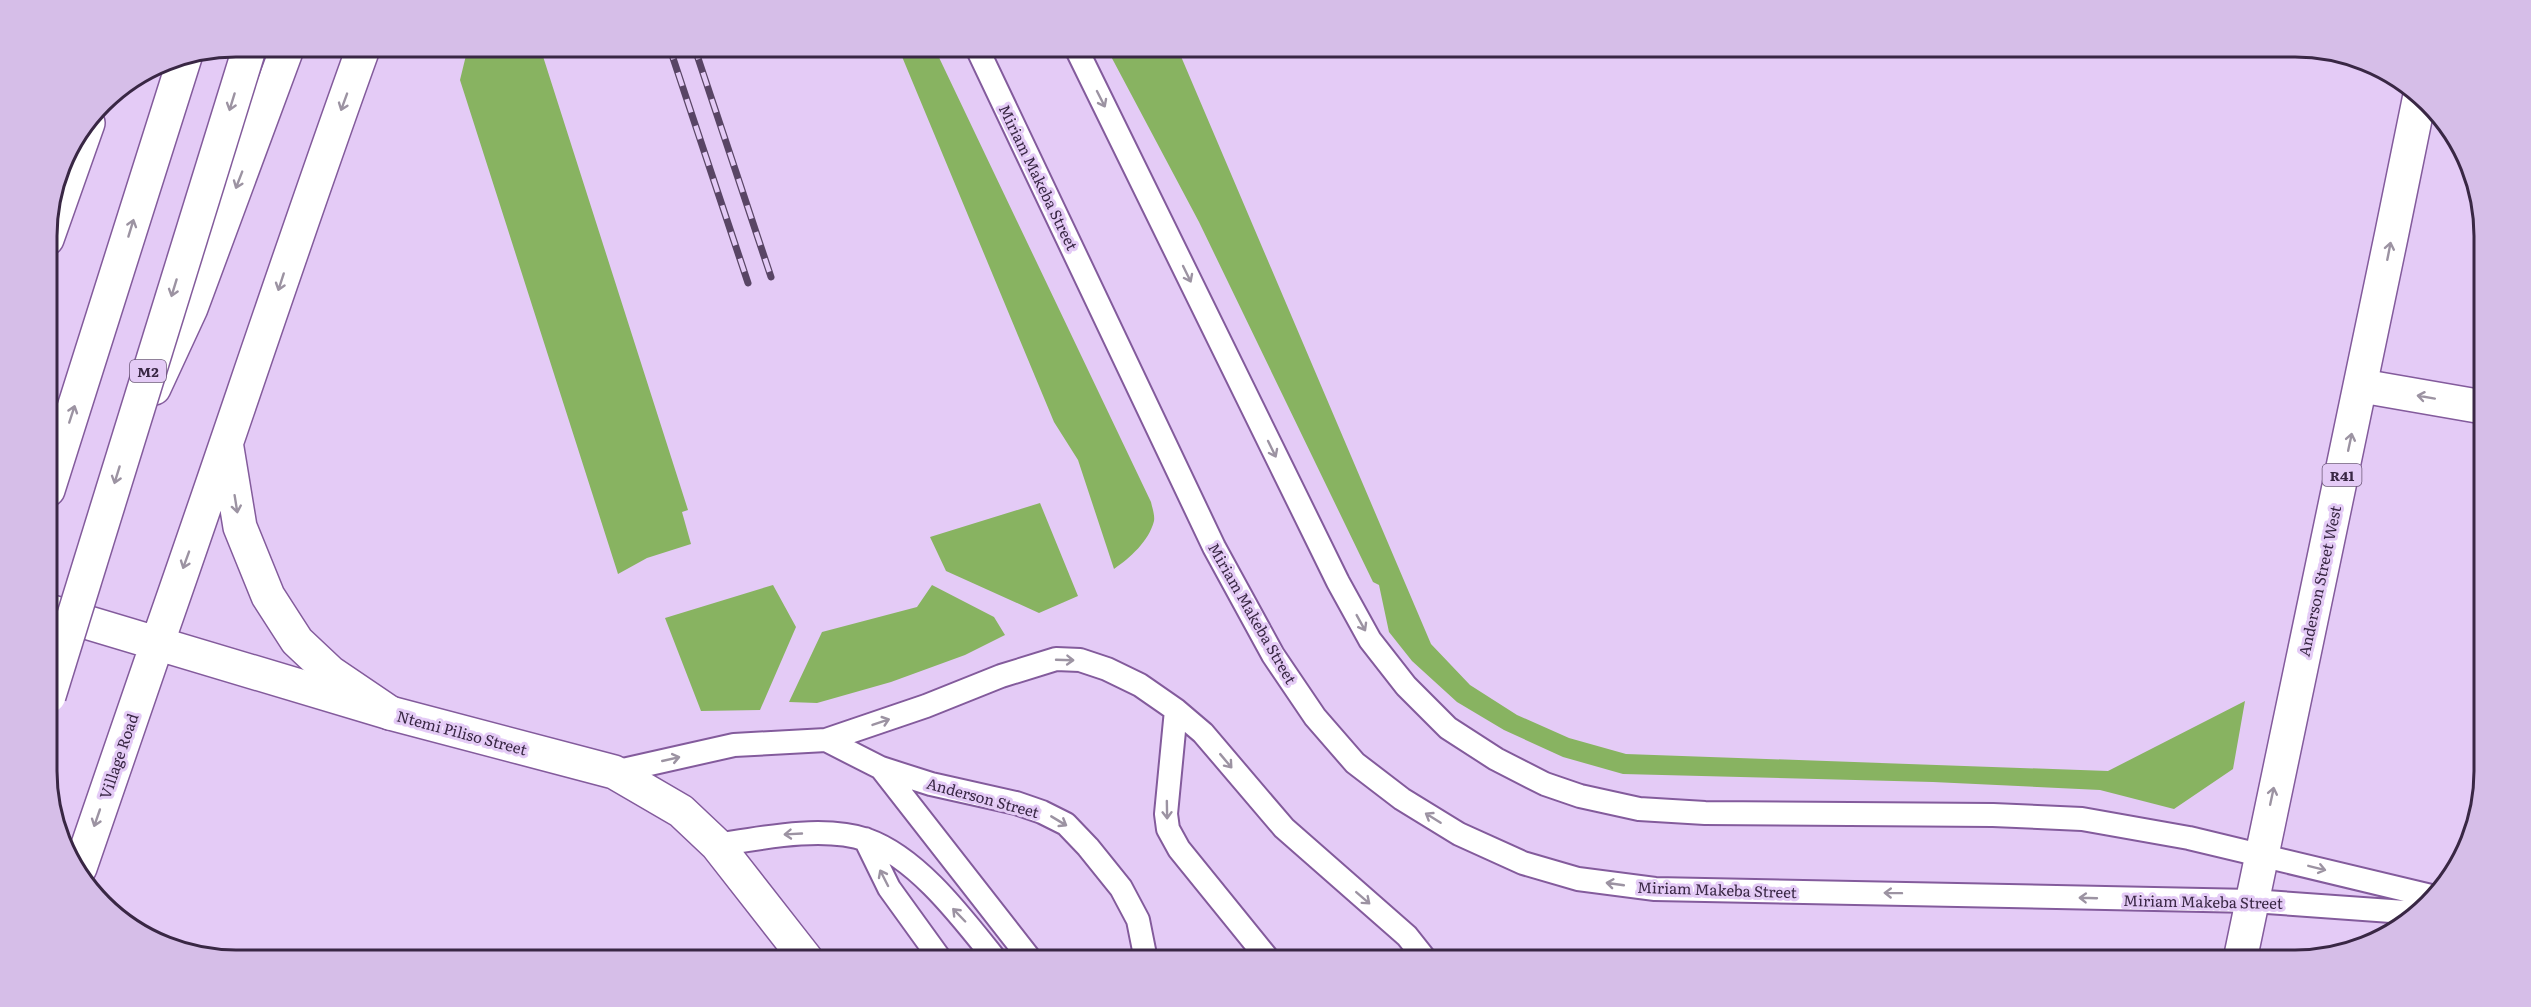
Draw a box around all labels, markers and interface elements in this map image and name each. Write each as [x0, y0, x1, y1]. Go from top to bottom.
one-way arrow [1096, 89, 1107, 107]
one-way arrow [226, 92, 237, 111]
one-way arrow [337, 92, 348, 111]
street label: Miriam Makeba Street [994, 100, 1084, 254]
one-way arrow [233, 170, 244, 189]
one-way arrow [126, 219, 137, 238]
one-way arrow [2384, 241, 2395, 261]
one-way arrow [1182, 264, 1194, 282]
one-way arrow [274, 272, 285, 291]
one-way arrow [168, 278, 179, 297]
road number: M2 [130, 360, 166, 382]
one-way arrow [2416, 392, 2436, 403]
one-way arrow [68, 405, 79, 424]
one-way arrow [2344, 432, 2356, 451]
one-way arrow [1267, 440, 1279, 458]
road number: R41 [2322, 464, 2362, 486]
one-way arrow [111, 465, 122, 484]
one-way arrow [231, 493, 242, 513]
street label: Anderson Street West [2292, 503, 2346, 659]
street label: Miriam Makeba Street [1203, 538, 1303, 688]
one-way arrow [180, 550, 191, 569]
one-way arrow [1355, 614, 1367, 631]
one-way arrow [1055, 654, 1075, 665]
street label: Ntemi Piliso Street [394, 704, 530, 760]
street label: Village Road [93, 710, 143, 802]
one-way arrow [871, 715, 890, 726]
one-way arrow [661, 753, 680, 765]
one-way arrow [1219, 753, 1232, 769]
street label: Anderson Street [924, 771, 1042, 823]
one-way arrow [2267, 787, 2279, 806]
one-way arrow [1161, 799, 1172, 819]
one-way arrow [91, 808, 102, 827]
one-way arrow [1425, 812, 1442, 824]
one-way arrow [1050, 815, 1067, 827]
one-way arrow [783, 829, 803, 840]
one-way arrow [2307, 862, 2326, 874]
one-way arrow [877, 870, 889, 888]
street label: Miriam Makeba Street [1637, 875, 1797, 903]
one-way arrow [1605, 878, 1625, 889]
one-way arrow [1884, 887, 1904, 899]
street label: Miriam Makeba Street [2123, 888, 2283, 914]
one-way arrow [1355, 891, 1370, 905]
one-way arrow [2079, 893, 2099, 904]
one-way arrow [952, 908, 966, 923]

